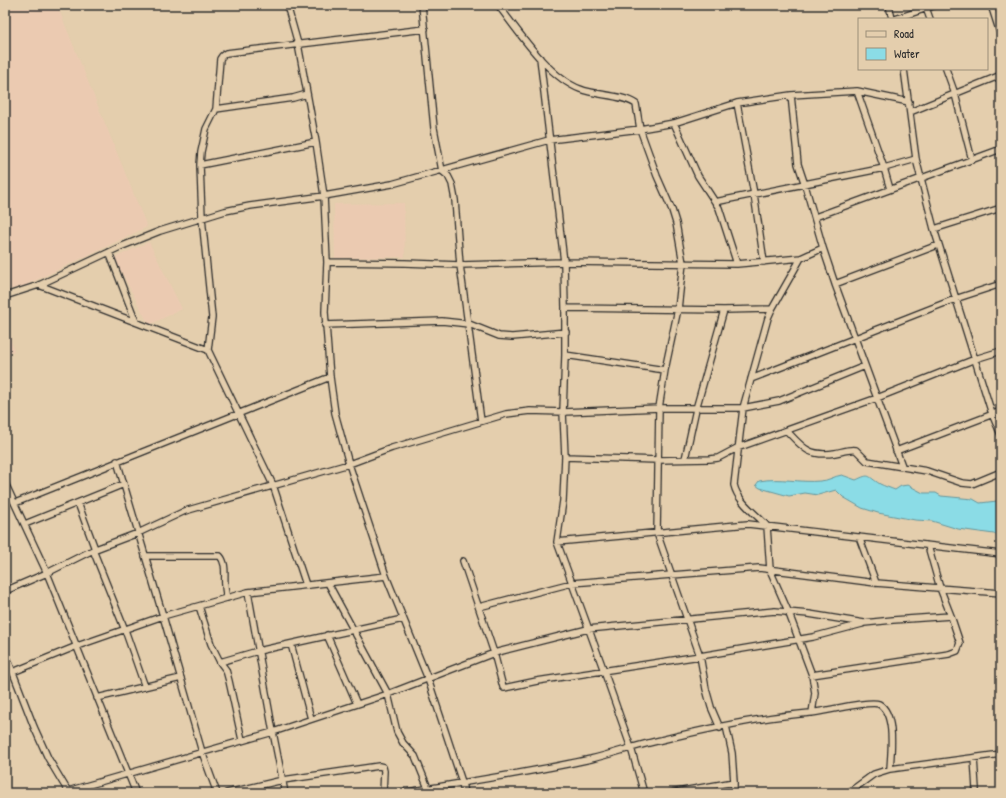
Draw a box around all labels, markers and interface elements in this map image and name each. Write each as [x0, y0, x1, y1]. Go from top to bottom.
legend [858, 18, 988, 70]
text: Road [894, 25, 914, 42]
text: Water [894, 45, 920, 62]

